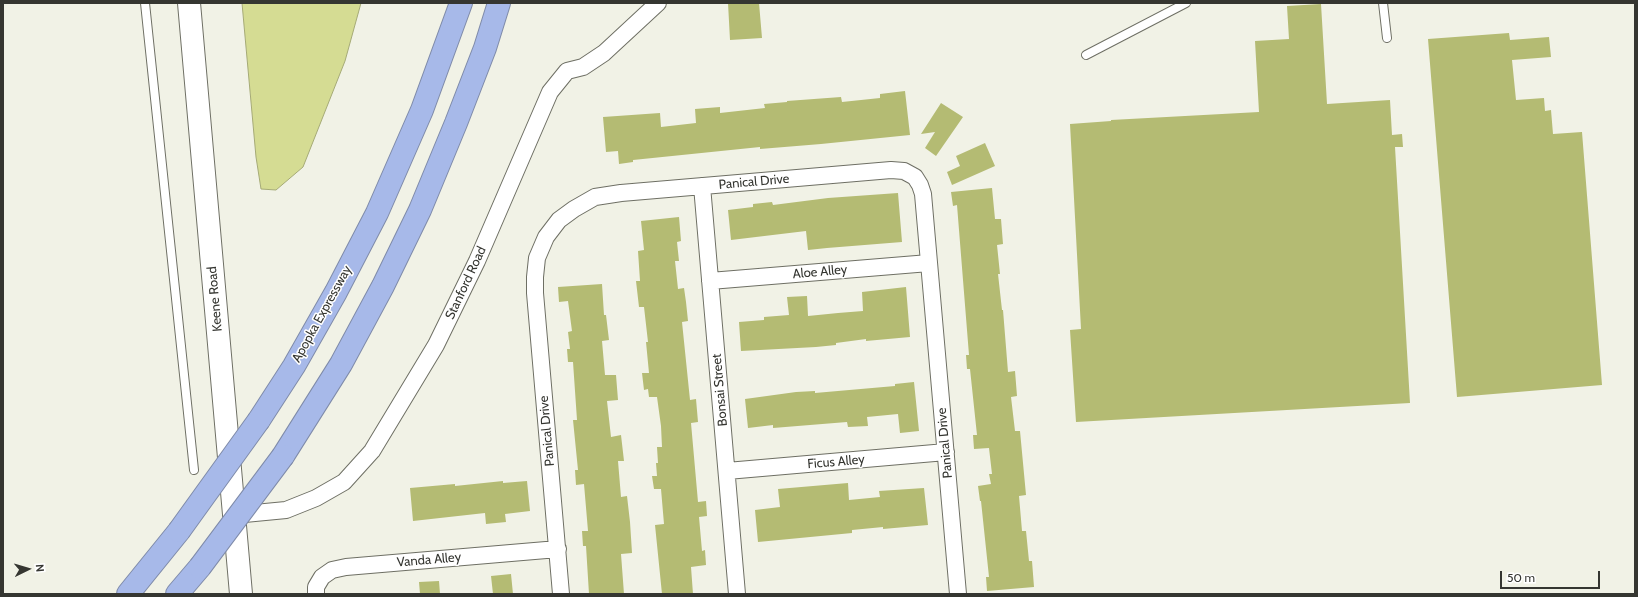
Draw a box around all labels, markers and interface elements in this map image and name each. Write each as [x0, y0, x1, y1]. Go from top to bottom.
street label: Panical Drive [718, 171, 790, 193]
street label: Stanford Road [442, 244, 490, 322]
street label: Aloe Alley [792, 262, 848, 282]
street label: Apopka Expressway [289, 263, 355, 365]
street label: Keene Road [204, 266, 226, 332]
street label: Bonsai Street [709, 353, 731, 427]
street label: Panical Drive [536, 395, 558, 467]
street label: Panical Drive [934, 407, 956, 479]
street label: Ficus Alley [807, 452, 865, 472]
north arrow [8, 549, 48, 589]
street label: Vanda Alley [396, 549, 462, 571]
text: N [33, 563, 47, 572]
scale bar [1502, 563, 1602, 589]
text: 50 m [1507, 570, 1535, 585]

